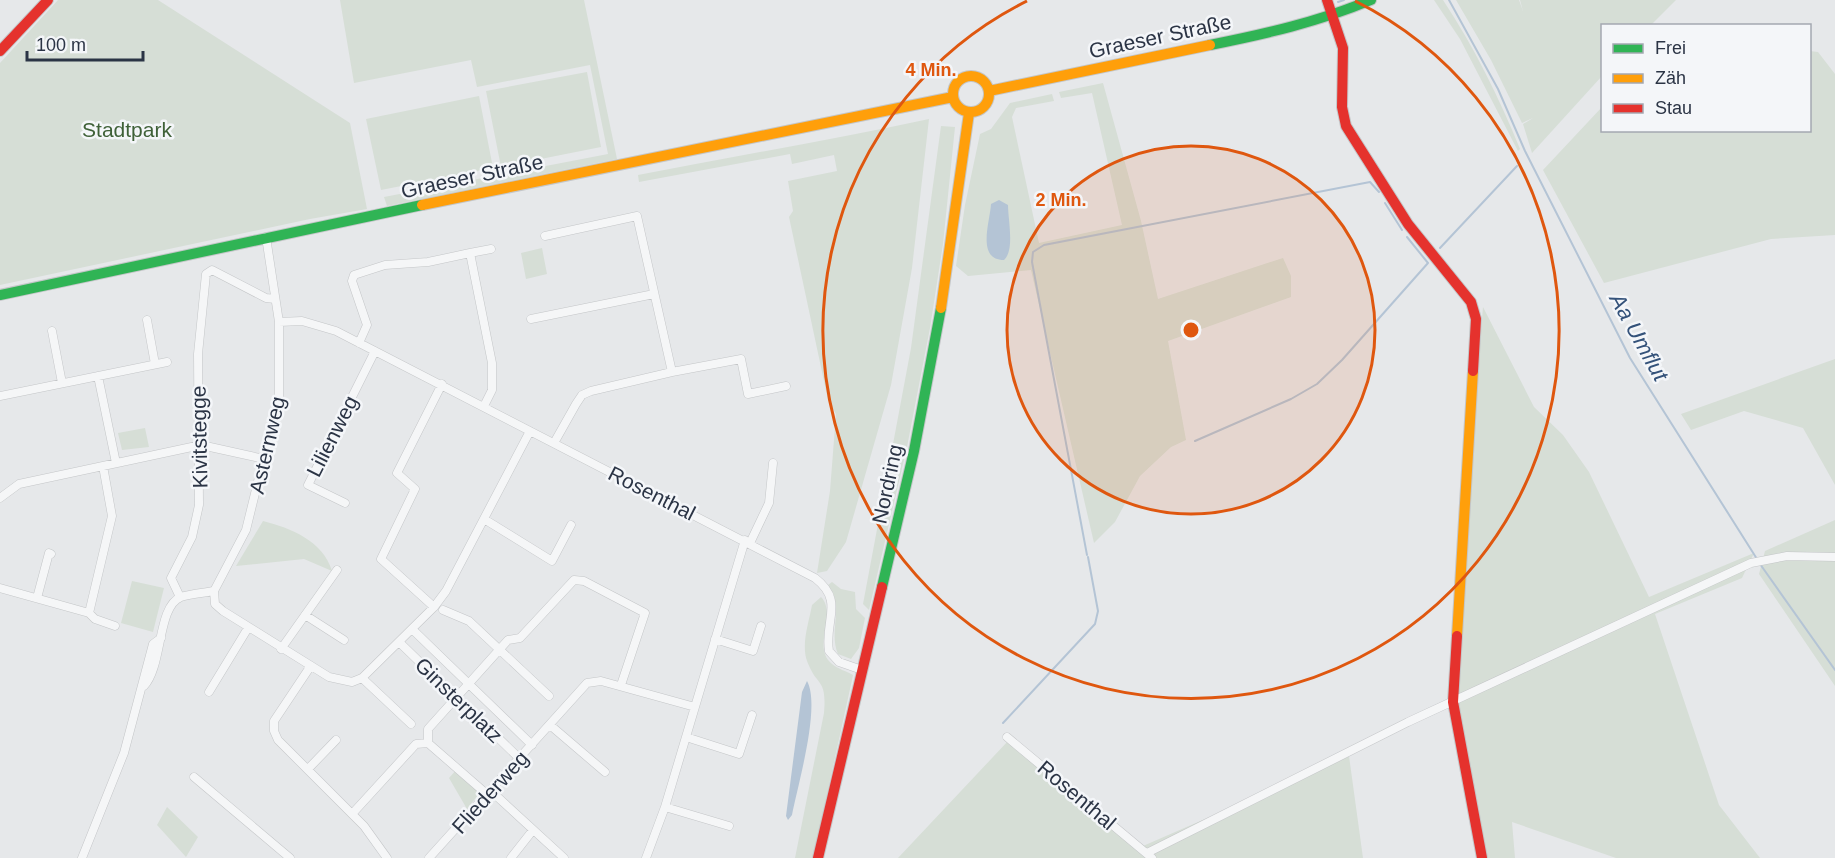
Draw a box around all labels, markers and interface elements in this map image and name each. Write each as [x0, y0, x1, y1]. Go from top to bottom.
street label: Graeser Straße [1087, 10, 1233, 62]
scale bar [27, 24, 142, 62]
legend [1601, 24, 1811, 132]
text: 100 m [36, 35, 86, 55]
text: Frei [1655, 38, 1686, 58]
text: 4 Min. [905, 60, 957, 80]
text: Zäh [1655, 68, 1686, 88]
text: Stau [1655, 98, 1692, 118]
park label: Stadtpark [82, 118, 172, 141]
street label: Graeser Straße [399, 150, 545, 202]
text: 2 Min. [1035, 190, 1087, 210]
water label: Aa Umflut [1604, 287, 1674, 386]
centre of rings [1181, 320, 1201, 340]
street label: Kivitstegge [187, 385, 211, 489]
street label: Lilienweg [302, 392, 362, 480]
street label: Asternweg [245, 394, 289, 496]
street label: Nordring [867, 442, 907, 526]
street label: Rosenthal [605, 461, 699, 525]
street label: Ginsterplatz [411, 653, 507, 747]
street label: Fliederweg [447, 746, 533, 838]
street label: Rosenthal [1033, 756, 1121, 834]

